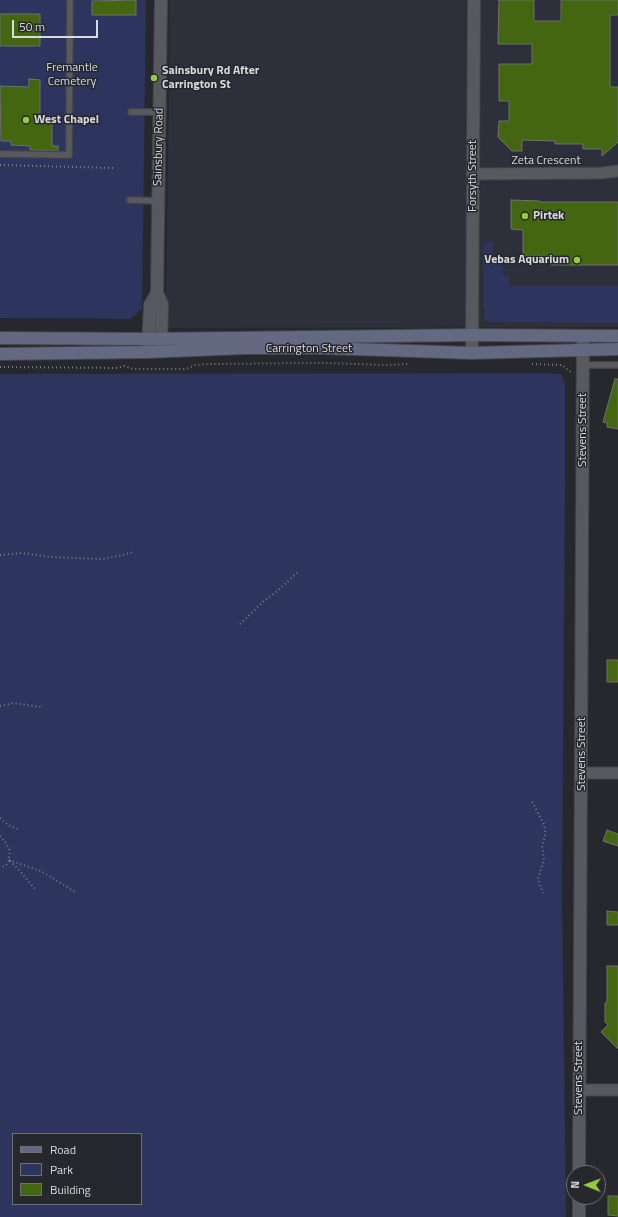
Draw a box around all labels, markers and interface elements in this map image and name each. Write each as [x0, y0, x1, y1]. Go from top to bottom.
scale bar [14, 12, 100, 38]
text: 50 m [19, 17, 45, 36]
park label: Fremantle Cemetery [46, 61, 98, 89]
place label: Sainsbury Rd After Carrington St [162, 64, 259, 92]
marker: Sainsbury Rd After Carrington St [149, 73, 159, 83]
street label: Sainsbury Road [151, 108, 167, 186]
place label: West Chapel [34, 113, 99, 127]
marker: West Chapel [21, 115, 31, 125]
street label: Forsyth Street [466, 140, 480, 212]
street label: Zeta Crescent [511, 154, 581, 168]
place label: Pirtek [533, 209, 564, 223]
marker: Pirtek [520, 211, 530, 221]
place label: Vebas Aquarium [484, 253, 569, 267]
marker: Vebas Aquarium [572, 255, 582, 265]
street label: Carrington Street [266, 342, 352, 356]
street label: Stevens Street [576, 393, 590, 467]
street label: Stevens Street [575, 717, 589, 791]
street label: Stevens Street [572, 1041, 586, 1115]
legend [12, 1133, 142, 1205]
text: Road [50, 1140, 76, 1159]
text: Park [50, 1160, 73, 1179]
north arrow [566, 1165, 606, 1205]
text: Building [50, 1180, 91, 1199]
text: N [567, 1181, 583, 1189]

